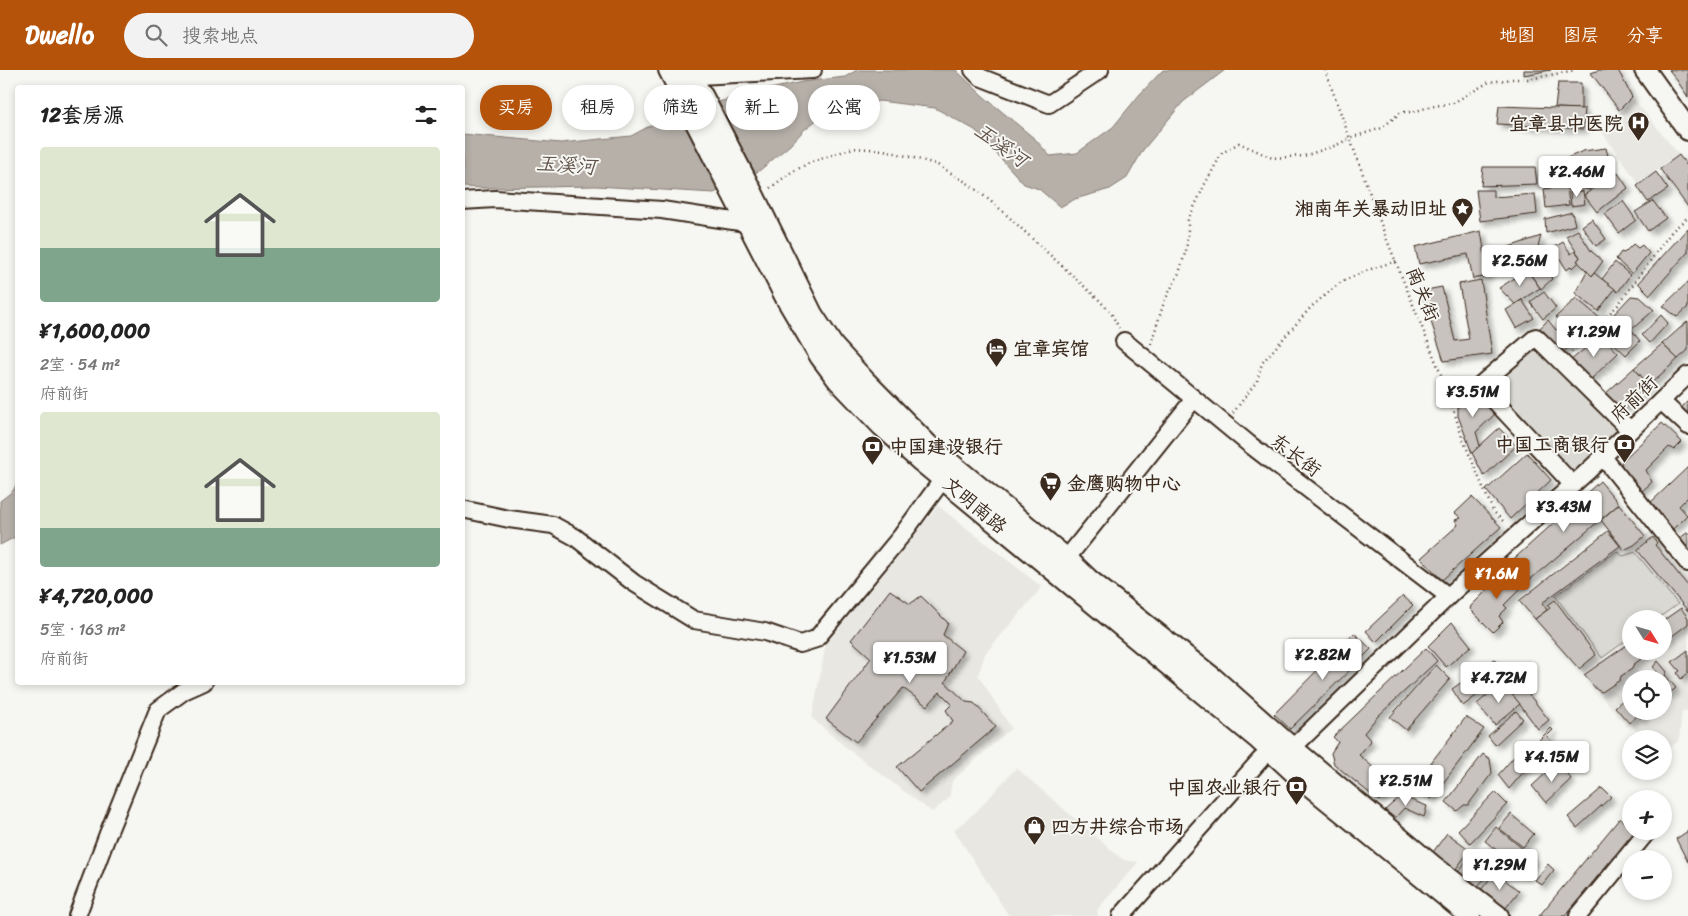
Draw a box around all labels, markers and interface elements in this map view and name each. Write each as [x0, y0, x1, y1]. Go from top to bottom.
search box [124, 13, 474, 58]
text: Dwello [25, 14, 94, 56]
text: 搜索地点 [182, 19, 258, 52]
text: 地图 [1499, 19, 1535, 51]
text: 图层 [1563, 19, 1599, 51]
text: 分享 [1627, 19, 1663, 51]
icon: search [142, 21, 170, 49]
chip: 买房 [480, 85, 552, 130]
chip: 租房 [562, 85, 634, 130]
chip: 筛选 [644, 85, 716, 130]
chip: 新上 [726, 85, 798, 130]
chip: 公寓 [808, 85, 880, 130]
text: 12套房源 [40, 96, 124, 134]
icon: filters [412, 101, 440, 129]
place label: 宜章县中医院 [1509, 107, 1623, 140]
hospital icon: 宜章县中医院 [1627, 111, 1651, 142]
water label: 玉溪河 [966, 113, 1038, 179]
water label: 玉溪河 [535, 145, 600, 185]
pin: ¥2.46M [1536, 156, 1618, 198]
text: ¥2.46M [1549, 157, 1605, 186]
icon: home [195, 180, 285, 270]
place label: 湘南年关暴动旧址 [1295, 192, 1447, 225]
place icon: 湘南年关暴动旧址 [1451, 196, 1475, 227]
pin: ¥2.56M [1479, 244, 1561, 287]
text: ¥2.56M [1493, 246, 1547, 275]
street label: 南关街 [1397, 261, 1449, 327]
text: ¥1,600,000 [40, 312, 150, 350]
pin: ¥1.29M [1553, 316, 1635, 358]
text: ¥1.29M [1568, 317, 1620, 346]
place label: 宜章宾馆 [1013, 332, 1089, 365]
hotel icon: 宜章宾馆 [985, 336, 1009, 367]
text: 2室 · 54 m² [40, 350, 120, 379]
street label: 府前街 [1602, 367, 1666, 431]
pin: ¥3.51M [1432, 376, 1514, 418]
text: ¥3.51M [1447, 377, 1499, 406]
text: 府前街 [40, 379, 88, 408]
street label: 东长街 [1263, 425, 1329, 485]
place label: 中国工商银行 [1495, 428, 1609, 461]
place label: 中国建设银行 [889, 430, 1003, 463]
bank icon: 中国工商银行 [1613, 432, 1637, 463]
bank icon: 中国建设银行 [861, 434, 885, 465]
icon: home [195, 445, 285, 535]
place label: 金鹰购物中心 [1067, 467, 1181, 500]
street label: 文明南路 [935, 468, 1015, 542]
supermarket icon: 金鹰购物中心 [1039, 471, 1063, 502]
pin: ¥3.43M [1523, 490, 1605, 533]
text: ¥3.43M [1537, 492, 1591, 521]
pin: ¥1.6M [1462, 558, 1532, 600]
text: ¥1.6M [1476, 559, 1518, 588]
text: ¥4,720,000 [40, 577, 153, 615]
north arrow [1622, 610, 1672, 660]
map controls [1622, 610, 1672, 900]
text: 5室 · 163 m² [40, 615, 126, 644]
pin: ¥2.82M [1282, 638, 1364, 681]
text: ¥2.82M [1296, 640, 1350, 669]
pin: ¥1.53M [869, 642, 951, 684]
text: ¥1.53M [884, 643, 936, 672]
text: 府前街 [40, 644, 88, 673]
pin: ¥4.72M [1458, 662, 1540, 704]
text: ¥4.72M [1471, 663, 1527, 692]
button: locate [1622, 670, 1672, 720]
button: layers [1622, 730, 1672, 780]
pin: ¥4.15M [1511, 740, 1593, 783]
text: ¥4.15M [1525, 742, 1579, 771]
pin: ¥2.51M [1365, 764, 1447, 807]
text: ¥2.51M [1380, 766, 1432, 795]
place label: 中国农业银行 [1167, 771, 1281, 804]
bank icon: 中国农业银行 [1285, 775, 1309, 806]
button: + [1622, 790, 1672, 840]
place label: 四方井综合市场 [1051, 810, 1184, 843]
shop icon: 四方井综合市场 [1023, 814, 1047, 845]
pin: ¥1.29M [1459, 848, 1541, 891]
text: ¥1.29M [1474, 850, 1526, 879]
button: − [1622, 850, 1672, 900]

